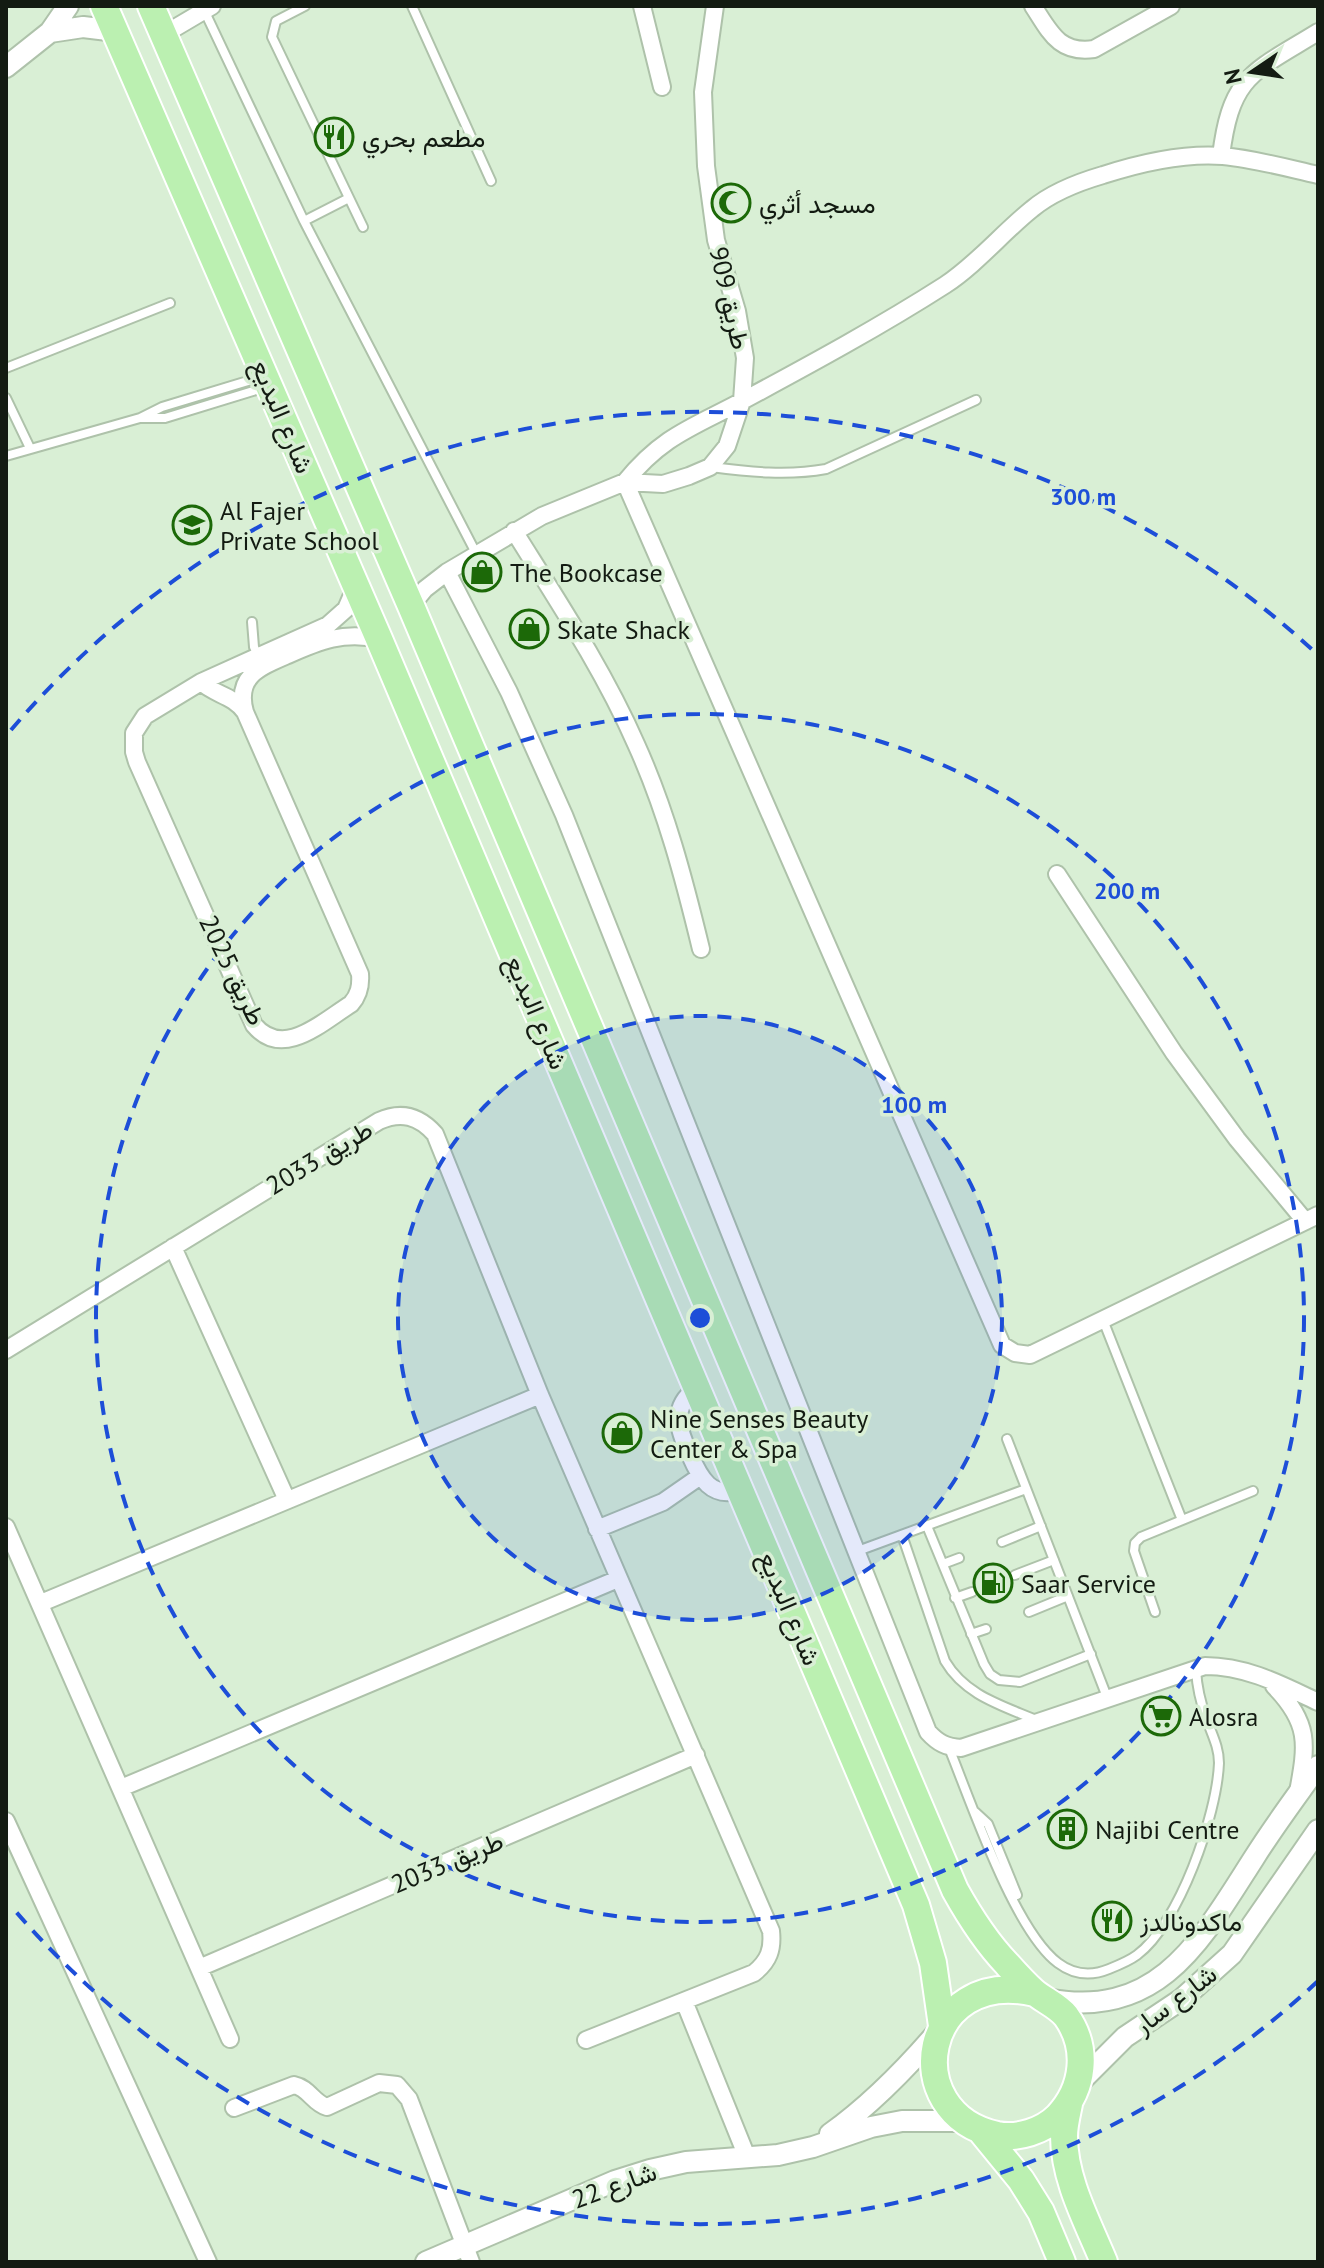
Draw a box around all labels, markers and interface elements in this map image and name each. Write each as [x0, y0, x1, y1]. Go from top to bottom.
north arrow [1212, 32, 1292, 112]
text: N [1217, 66, 1248, 87]
restaurant icon: مطعم بحري [313, 116, 355, 158]
place label: مطعم بحري [362, 121, 486, 159]
mosque icon: مسجد أثري [710, 182, 752, 224]
place label: مسجد أثري [759, 187, 876, 225]
street label: طريق 909 [702, 243, 758, 353]
street label: شارع البديع [242, 354, 322, 479]
text: 300 m [1050, 481, 1116, 512]
place label: Al Fajer Private School [220, 494, 379, 557]
school or university icon: Al Fajer Private School [171, 504, 213, 546]
shop icon: The Bookcase [461, 551, 503, 593]
place label: The Bookcase [510, 556, 663, 589]
shop icon: Skate Shack [508, 608, 550, 650]
place label: Skate Shack [557, 613, 690, 646]
text: 200 m [1094, 875, 1160, 906]
street label: طريق 2025 [192, 909, 274, 1031]
street label: شارع البديع [496, 950, 576, 1075]
text: 100 m [881, 1089, 947, 1120]
street label: طريق 2033 [260, 1112, 378, 1202]
centre of rings [686, 1304, 714, 1332]
place label: Nine Senses Beauty Center & Spa [650, 1402, 868, 1465]
shop icon: Nine Senses Beauty Center & Spa [601, 1412, 643, 1454]
street label: شارع البديع [749, 1546, 829, 1671]
fuel station icon: Saar Service [972, 1562, 1014, 1604]
place label: Saar Service [1021, 1567, 1156, 1600]
supermarket icon: Alosra [1140, 1695, 1182, 1737]
place label: Alosra [1189, 1700, 1258, 1733]
building icon: Najibi Centre [1046, 1808, 1088, 1850]
place label: Najibi Centre [1095, 1813, 1239, 1846]
street label: طريق 2033 [386, 1824, 508, 1900]
restaurant icon: ماكدونالدز [1091, 1900, 1133, 1942]
place label: ماكدونالدز [1139, 1905, 1242, 1938]
street label: شارع سار [1126, 1957, 1224, 2043]
street label: شارع 22 [567, 2155, 661, 2217]

